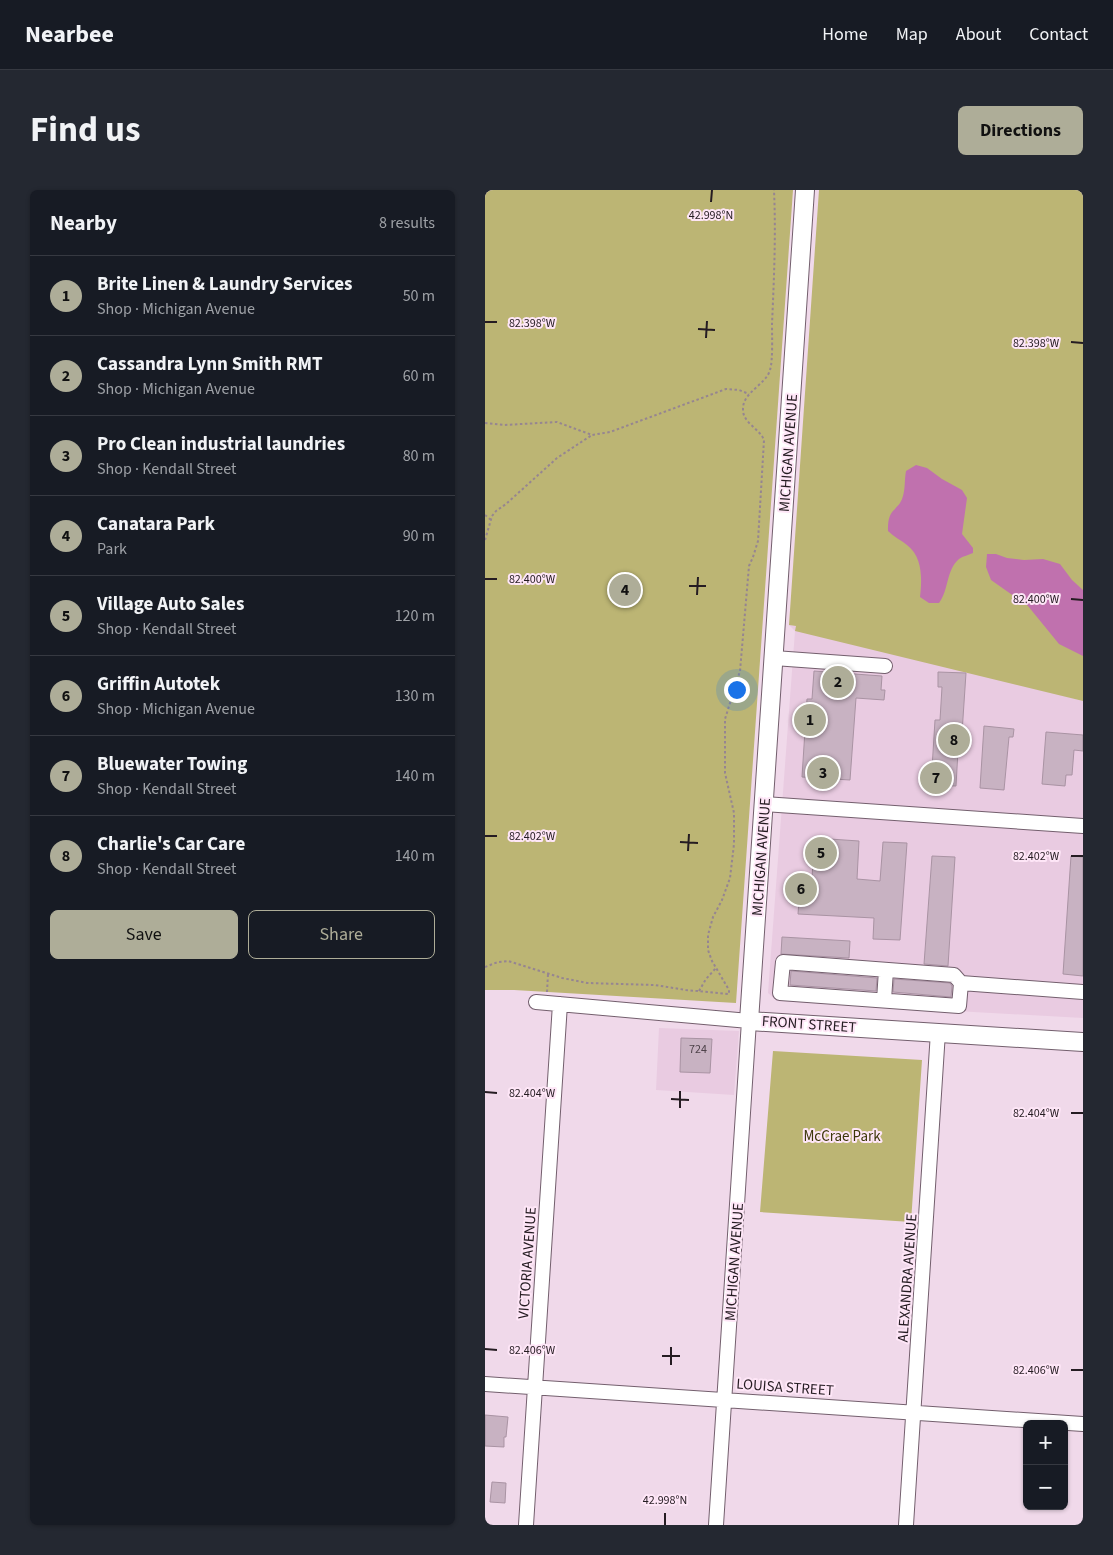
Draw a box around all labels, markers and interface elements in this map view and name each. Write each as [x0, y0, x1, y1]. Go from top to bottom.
text: Nearbee [25, 17, 114, 52]
text: Home [822, 22, 868, 47]
text: Map [896, 22, 928, 47]
text: About [956, 22, 1001, 47]
text: Contact [1029, 22, 1088, 47]
text: Find us [30, 105, 140, 155]
button: Directions [958, 106, 1083, 155]
text: 42.998°N [689, 207, 733, 224]
text: Nearby [50, 208, 117, 238]
text: 8 results [379, 212, 435, 234]
text: Brite Linen & Laundry Services [97, 271, 353, 298]
text: 1 [62, 285, 70, 307]
text: 50 m [403, 285, 435, 307]
text: Shop · Michigan Avenue [97, 298, 255, 320]
text: 82.398°W [509, 315, 556, 332]
text: 82.398°W [1013, 335, 1060, 352]
text: Cassandra Lynn Smith RMT [97, 351, 322, 378]
text: 2 [62, 365, 70, 387]
text: 60 m [403, 365, 435, 387]
text: Shop · Michigan Avenue [97, 378, 255, 400]
street label: MICHIGAN AVENUE [774, 393, 803, 513]
text: Pro Clean industrial laundries [97, 431, 345, 458]
text: 3 [62, 445, 70, 467]
text: 80 m [403, 445, 435, 467]
text: Shop · Kendall Street [97, 458, 236, 480]
text: Canatara Park [97, 511, 215, 538]
text: 4 [62, 525, 70, 547]
text: 90 m [403, 525, 435, 547]
text: Park [97, 538, 127, 560]
text: 82.400°W [509, 571, 556, 588]
pin: 4 [609, 571, 641, 609]
text: Village Auto Sales [97, 591, 244, 618]
text: 82.400°W [1013, 591, 1060, 608]
text: 5 [62, 605, 70, 627]
text: 120 m [395, 605, 435, 627]
text: Shop · Kendall Street [97, 618, 236, 640]
pin: 2 [822, 663, 854, 701]
text: Griffin Autotek [97, 671, 220, 698]
your location [724, 677, 750, 703]
text: 6 [62, 685, 70, 707]
text: 130 m [395, 685, 435, 707]
text: Shop · Michigan Avenue [97, 698, 255, 720]
pin: 1 [794, 701, 826, 739]
pin: 8 [938, 721, 970, 759]
text: Bluewater Towing [97, 751, 247, 778]
pin: 3 [807, 754, 839, 792]
pin: 7 [920, 759, 952, 797]
text: 7 [62, 765, 70, 787]
text: 140 m [395, 765, 435, 787]
text: Shop · Kendall Street [97, 778, 236, 800]
street label: MICHIGAN AVENUE [747, 797, 776, 917]
text: 82.402°W [509, 828, 556, 845]
text: Charlie's Car Care [97, 831, 245, 858]
pin: 5 [805, 834, 837, 872]
text: 8 [62, 845, 70, 867]
text: 140 m [395, 845, 435, 867]
text: 82.402°W [1013, 848, 1060, 865]
text: Shop · Kendall Street [97, 858, 236, 880]
pin: 6 [785, 870, 817, 908]
button: Save [50, 910, 238, 959]
button: Share [248, 910, 435, 959]
street label: FRONT STREET [761, 1011, 857, 1038]
house number: 724 [689, 1041, 707, 1058]
text: 82.404°W [509, 1085, 556, 1102]
text: 82.404°W [1013, 1105, 1060, 1122]
park label: McCrae Park [803, 1126, 881, 1147]
street label: MICHIGAN AVENUE [720, 1202, 749, 1322]
street label: VICTORIA AVENUE [513, 1206, 542, 1320]
street label: ALEXANDRA AVENUE [893, 1213, 922, 1343]
text: 82.406°W [509, 1342, 556, 1359]
text: 82.406°W [1013, 1362, 1060, 1379]
street label: LOUISA STREET [735, 1374, 834, 1401]
map controls [1023, 1420, 1068, 1510]
button: + [1023, 1420, 1068, 1465]
button: − [1023, 1465, 1068, 1510]
text: 42.998°N [643, 1492, 687, 1509]

